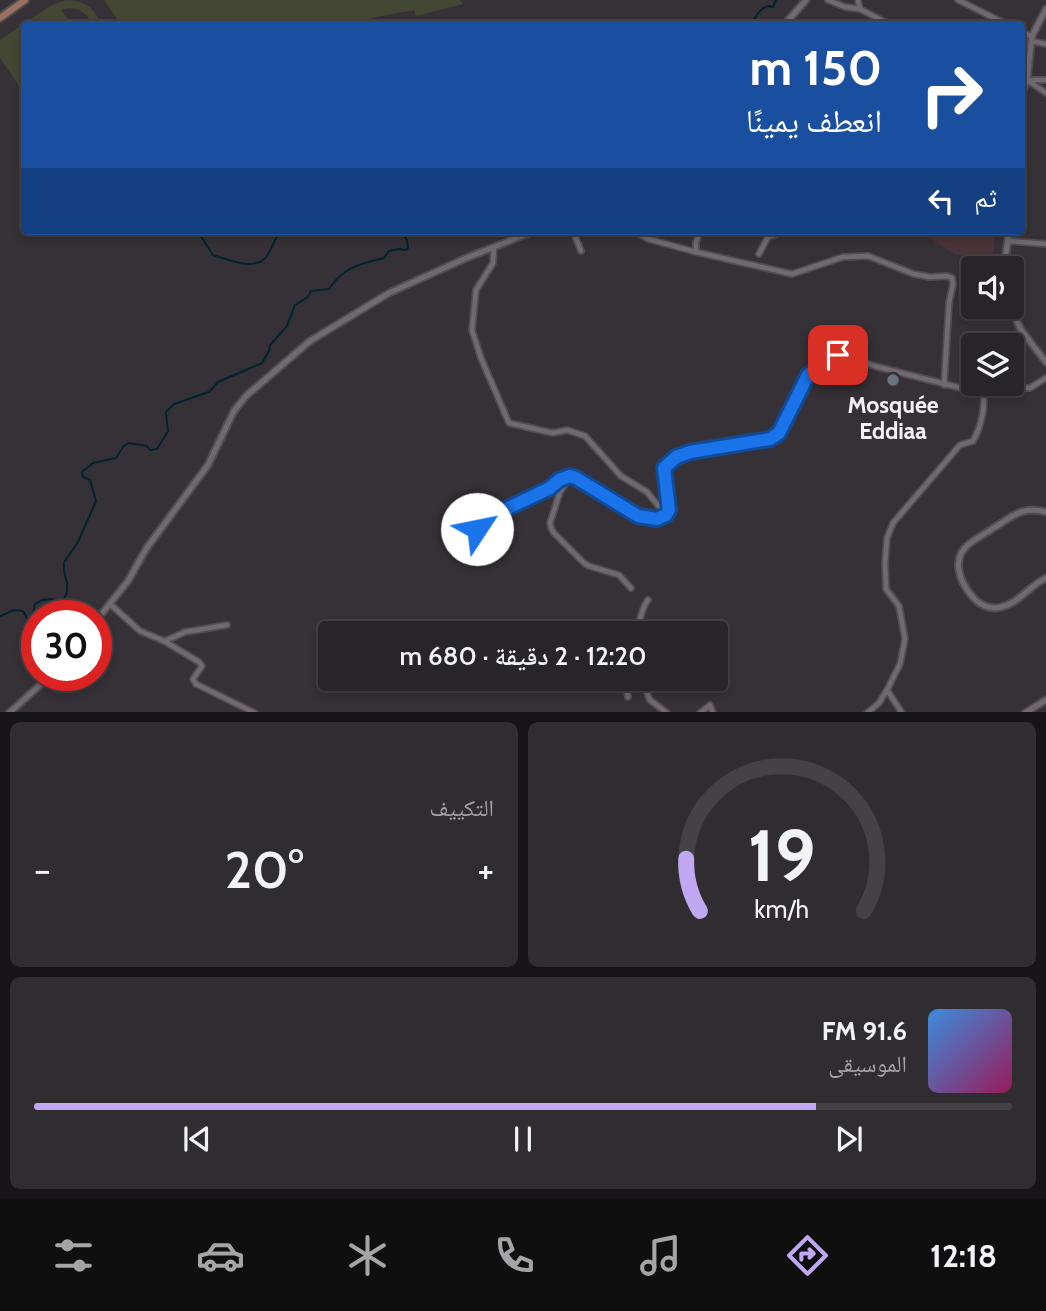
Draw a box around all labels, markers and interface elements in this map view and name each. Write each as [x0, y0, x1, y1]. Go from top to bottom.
text: 150 m [749, 38, 882, 97]
icon: right [906, 49, 997, 140]
text: انعطف يمينًا [746, 101, 882, 140]
icon: left [922, 182, 960, 220]
text: ثم [974, 182, 997, 214]
map controls [961, 256, 1024, 396]
button: sound [961, 256, 1024, 319]
pin [808, 325, 868, 385]
button: layers [961, 333, 1024, 396]
icon: arrive [819, 336, 857, 374]
marker: Mosquée Eddiaa [885, 372, 901, 388]
place label: Mosquée Eddiaa [847, 391, 939, 445]
position arrow [440, 492, 514, 566]
speed limit sign: 30 [21, 600, 112, 691]
text: 12:20 · 2 دقيقة · 680 m [400, 640, 646, 672]
text: التكييف [429, 794, 494, 822]
text: 19 [748, 811, 816, 899]
text: 20° [224, 838, 304, 901]
text: − [34, 846, 51, 893]
text: + [477, 846, 494, 893]
text: km/h [755, 893, 809, 923]
text: 91.6 FM [822, 1015, 907, 1047]
text: الموسيقى [828, 1050, 907, 1078]
icon: previous [178, 1120, 216, 1158]
icon: pause [504, 1120, 542, 1158]
icon: next [830, 1120, 868, 1158]
icon: filters [49, 1231, 98, 1280]
icon: car [196, 1231, 245, 1280]
icon: climate [343, 1231, 392, 1280]
icon: phone [490, 1231, 539, 1280]
icon: music [636, 1231, 685, 1280]
icon: directions [783, 1231, 832, 1280]
text: 12:18 [930, 1236, 997, 1275]

